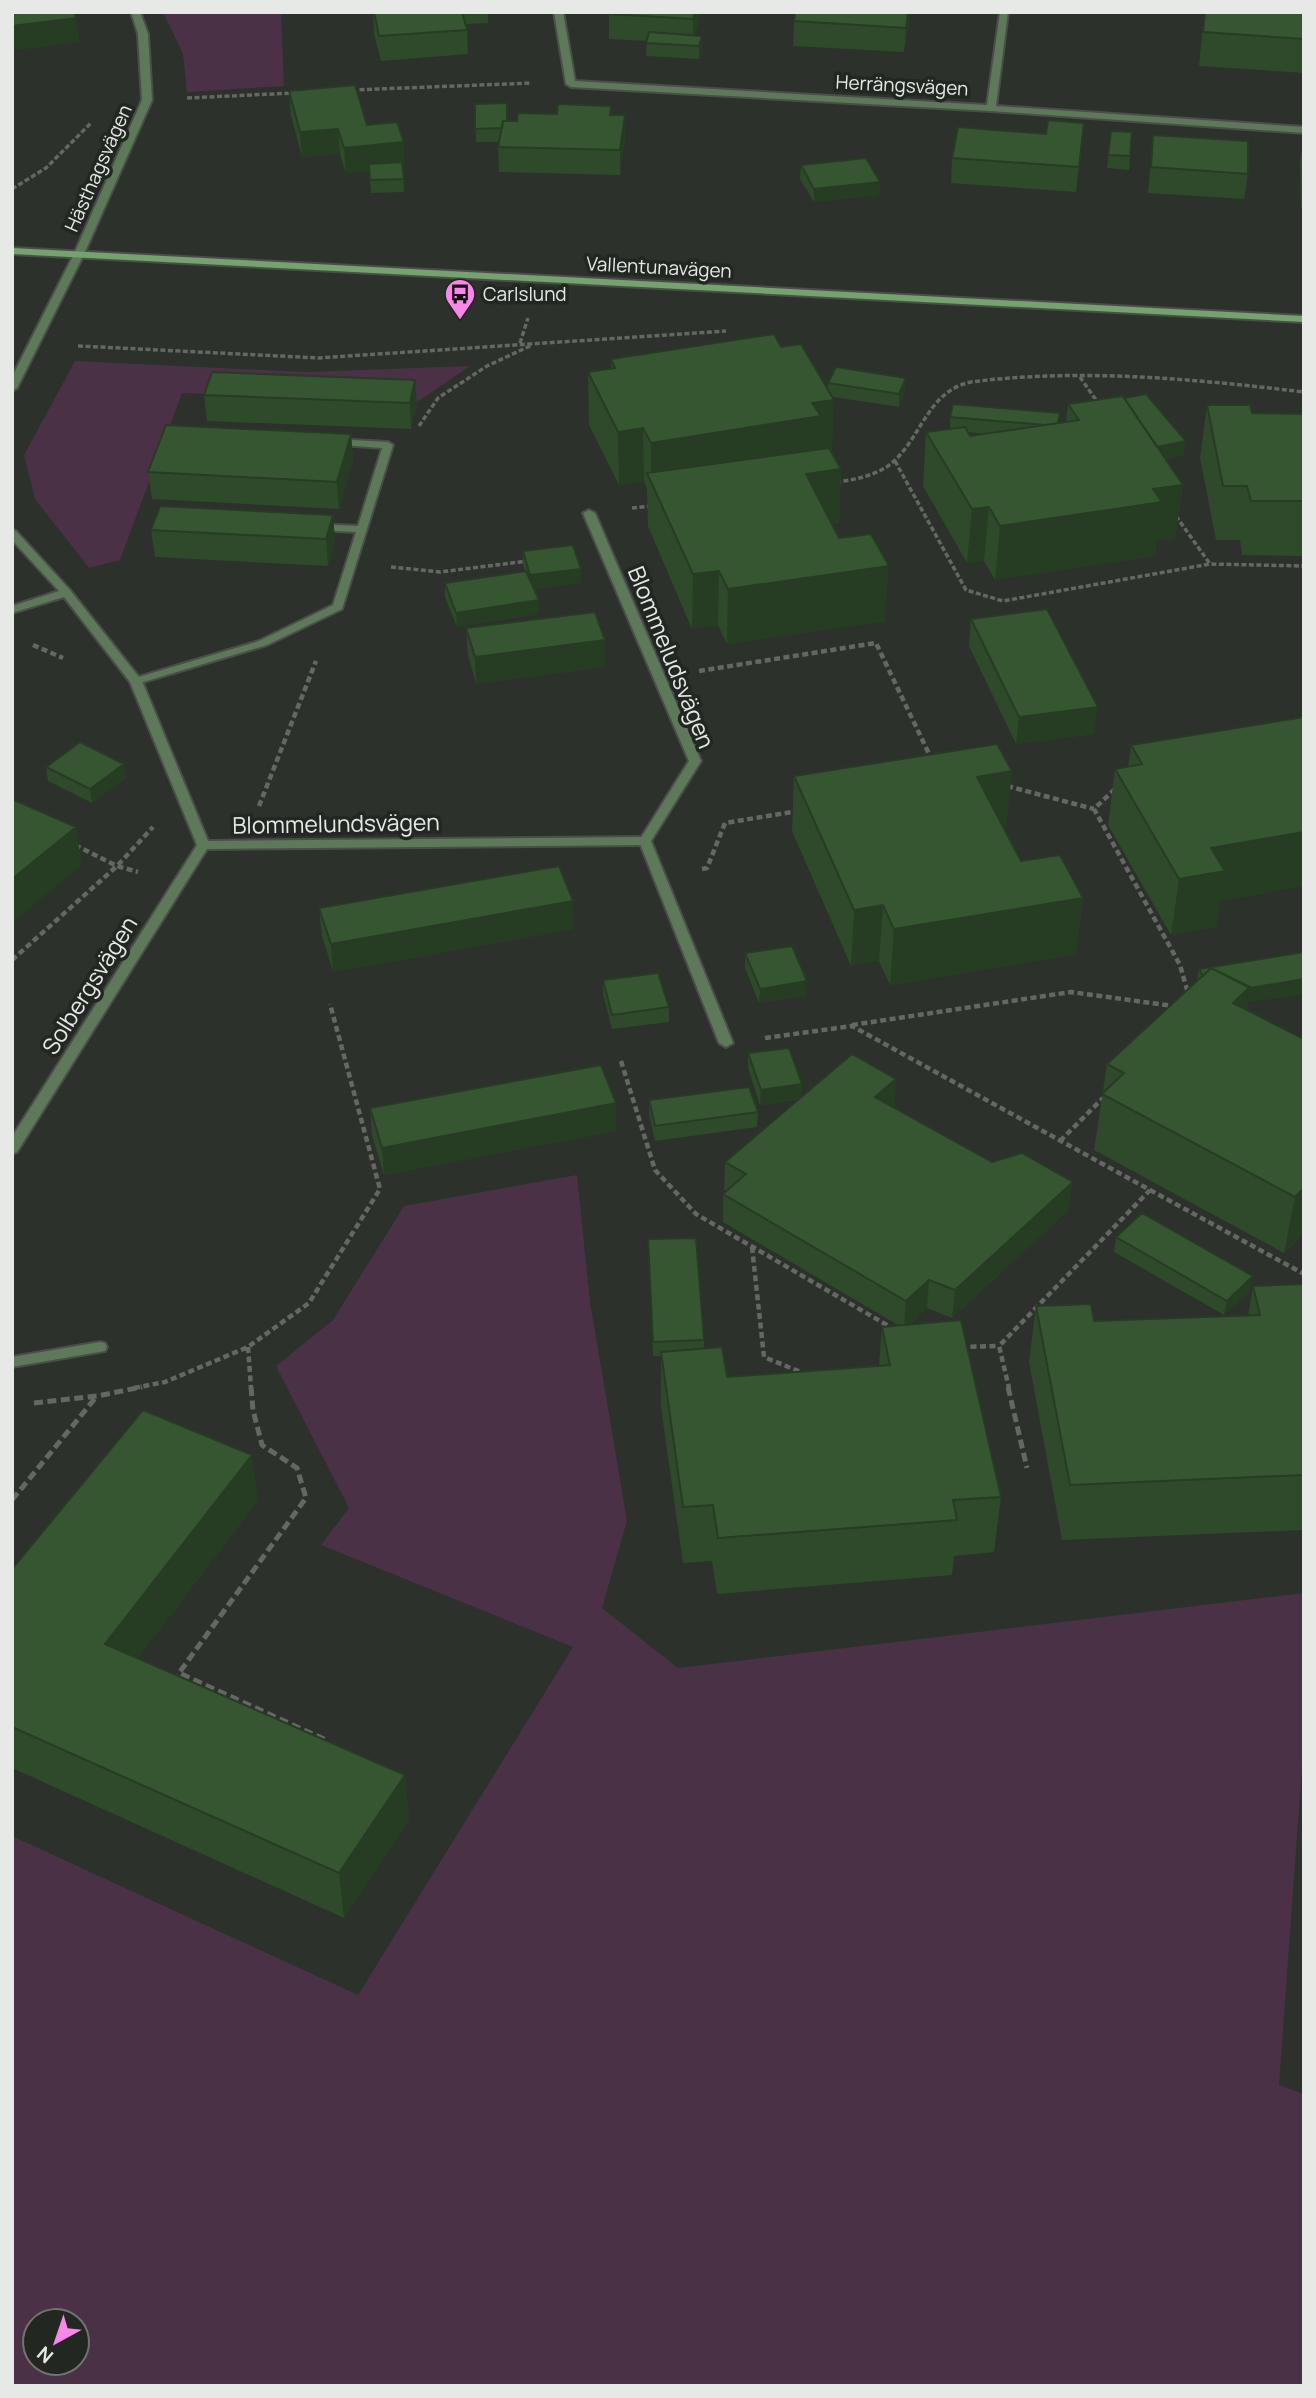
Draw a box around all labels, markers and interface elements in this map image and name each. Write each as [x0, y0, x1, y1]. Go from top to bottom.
street label: Herrängsvägen [835, 69, 969, 101]
street label: Hästhagsvägen [58, 100, 138, 236]
street label: Vallentunavägen [586, 250, 732, 284]
bus stop icon: Carlslund [443, 277, 477, 321]
place label: Carlslund [483, 281, 567, 307]
street label: Blommeludsvägen [621, 561, 723, 753]
street label: Blommelundsvägen [232, 805, 440, 841]
street label: Solbergsvägen [34, 910, 144, 1060]
north arrow [21, 2307, 91, 2377]
text: N [31, 2341, 59, 2369]

